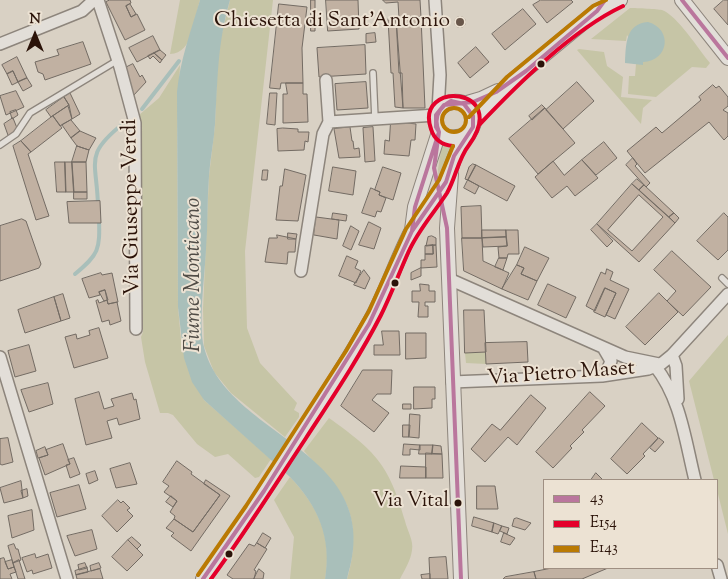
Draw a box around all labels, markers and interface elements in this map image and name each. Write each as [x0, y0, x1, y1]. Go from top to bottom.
place label: Chiesetta di Sant'Antonio [214, 9, 450, 35]
north arrow [10, 10, 60, 60]
text: N [29, 10, 41, 30]
marker: Chiesetta di Sant'Antonio [454, 16, 466, 28]
unlabelled marker [536, 59, 546, 69]
street label: Via Giuseppe Verdi [119, 119, 147, 295]
water label: Fiume Monticano [182, 198, 208, 352]
unlabelled marker [390, 278, 400, 288]
street label: Via Pietro Maset [486, 357, 636, 393]
legend [543, 479, 718, 569]
text: 43 [590, 488, 604, 509]
place label: Via Vital [373, 491, 449, 515]
marker: Via Vital [453, 498, 463, 508]
text: E154 [590, 513, 617, 534]
text: E143 [590, 538, 618, 559]
unlabelled marker [224, 549, 234, 559]

